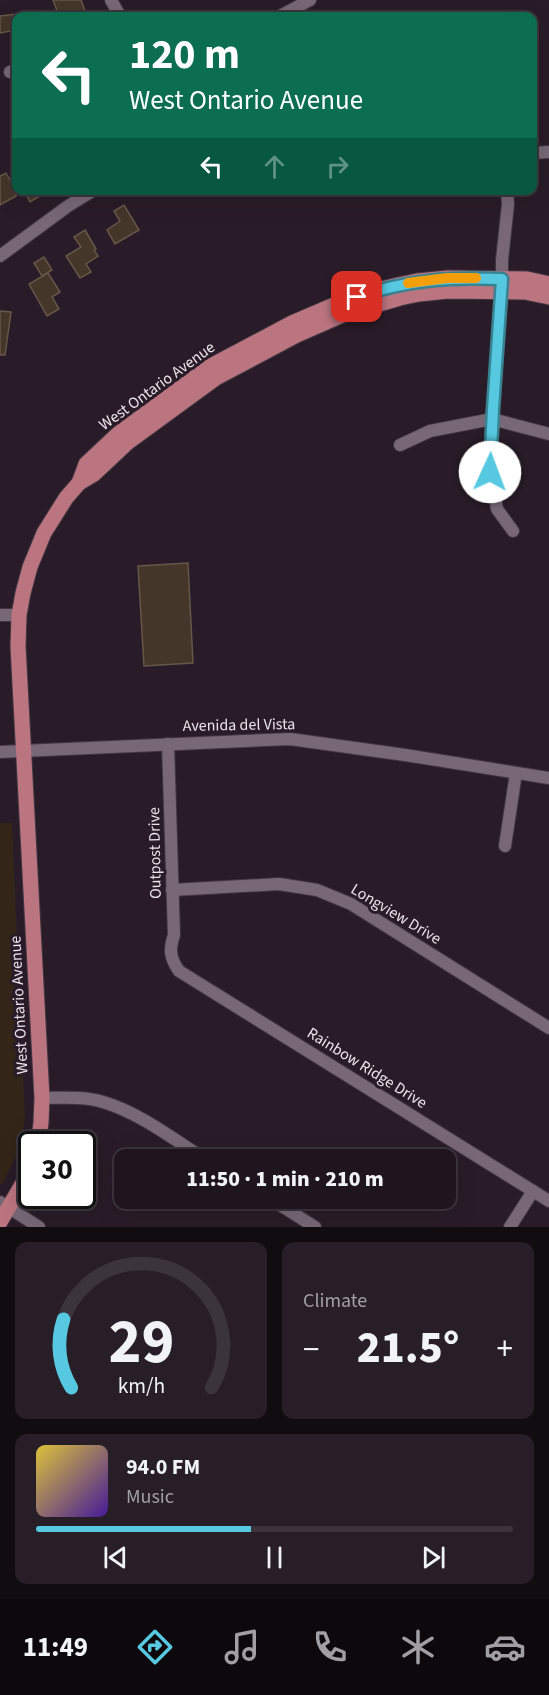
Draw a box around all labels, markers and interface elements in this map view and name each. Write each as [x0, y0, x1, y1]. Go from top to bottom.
text: 120 m [129, 25, 240, 85]
icon: left [30, 36, 108, 114]
text: West Ontario Avenue [129, 81, 363, 120]
icon: left [195, 150, 228, 183]
icon: ahead [258, 150, 291, 183]
icon: right [321, 150, 354, 183]
pin [331, 271, 382, 322]
icon: arrive [340, 280, 373, 313]
street label: West Ontario Avenue [94, 336, 220, 436]
position arrow [458, 440, 522, 504]
street label: Avenida del Vista [183, 713, 295, 737]
street label: Outpost Drive [143, 807, 167, 899]
street label: Longview Drive [347, 878, 445, 950]
street label: West Ontario Avenue [4, 935, 34, 1075]
street label: Rainbow Ridge Drive [303, 1022, 431, 1114]
speed limit sign: 30 [18, 1131, 96, 1209]
text: 11:50 · 1 min · 210 m [186, 1163, 384, 1195]
text: Climate [303, 1287, 367, 1315]
text: 29 [108, 1298, 174, 1387]
text: 21.5° [357, 1316, 459, 1380]
text: − [303, 1326, 319, 1373]
text: + [497, 1326, 513, 1373]
text: km/h [117, 1371, 165, 1402]
text: 94.0 FM [126, 1451, 200, 1483]
text: Music [126, 1483, 174, 1511]
icon: previous [99, 1541, 132, 1574]
icon: pause [258, 1541, 291, 1574]
icon: next [417, 1541, 450, 1574]
icon: directions [134, 1626, 176, 1668]
icon: music [221, 1626, 263, 1668]
icon: phone [309, 1626, 351, 1668]
icon: climate [397, 1626, 439, 1668]
icon: car [484, 1626, 526, 1668]
text: 11:49 [23, 1628, 88, 1667]

